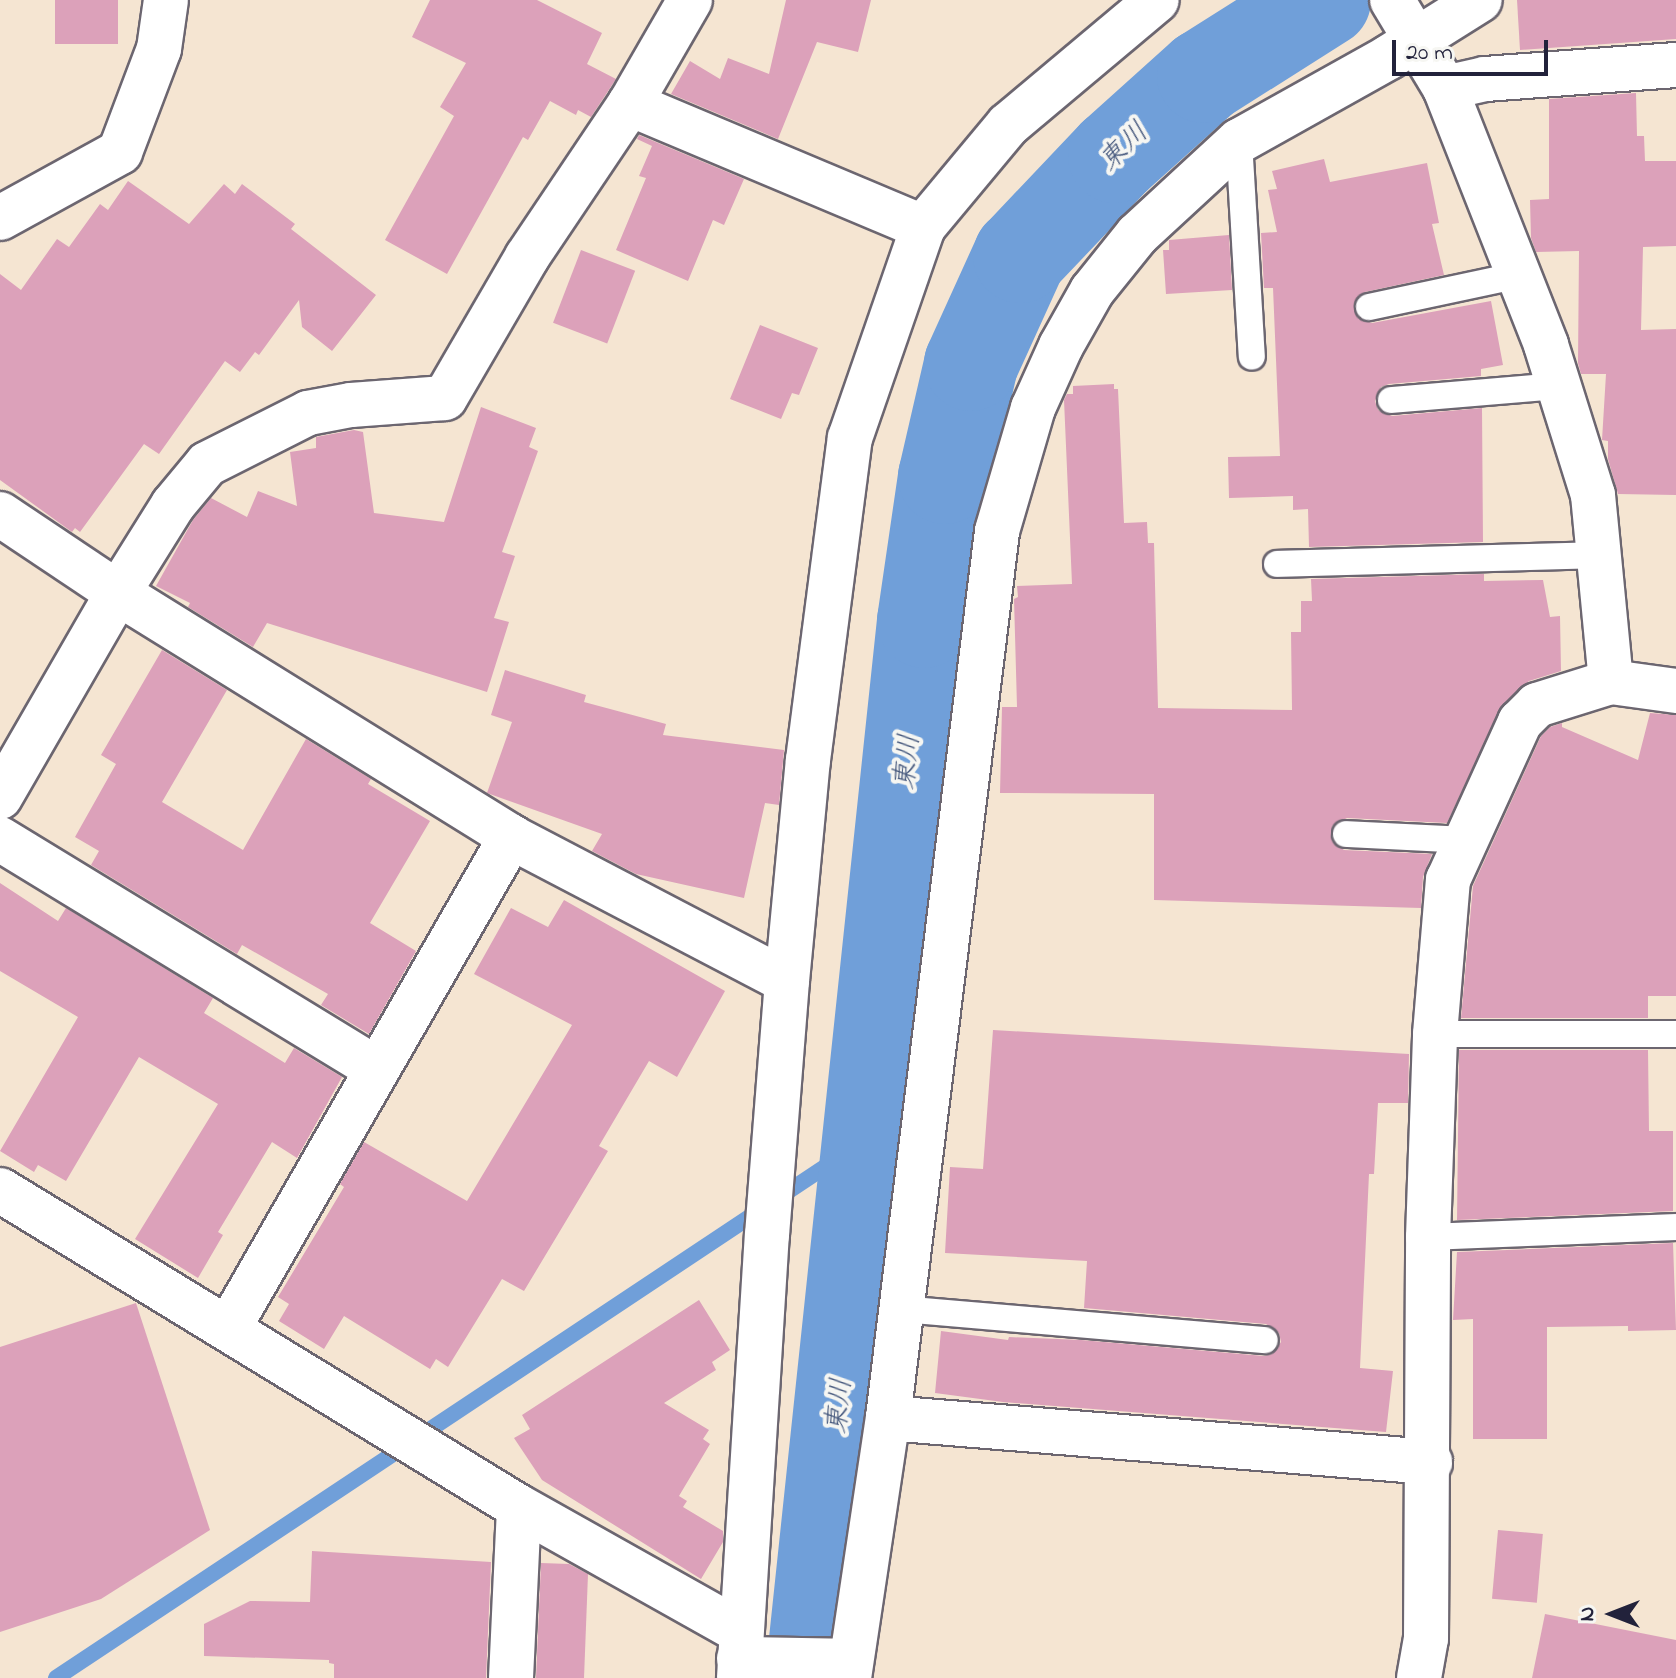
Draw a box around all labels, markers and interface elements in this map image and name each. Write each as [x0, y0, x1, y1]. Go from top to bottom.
scale bar [1396, 24, 1552, 74]
text: 20 m [1406, 36, 1453, 71]
water label: 東川 [1093, 116, 1157, 180]
water label: 東川 [889, 732, 929, 792]
water label: 東川 [821, 1376, 861, 1436]
north arrow [1572, 1574, 1652, 1654]
text: N [1572, 1607, 1604, 1621]

